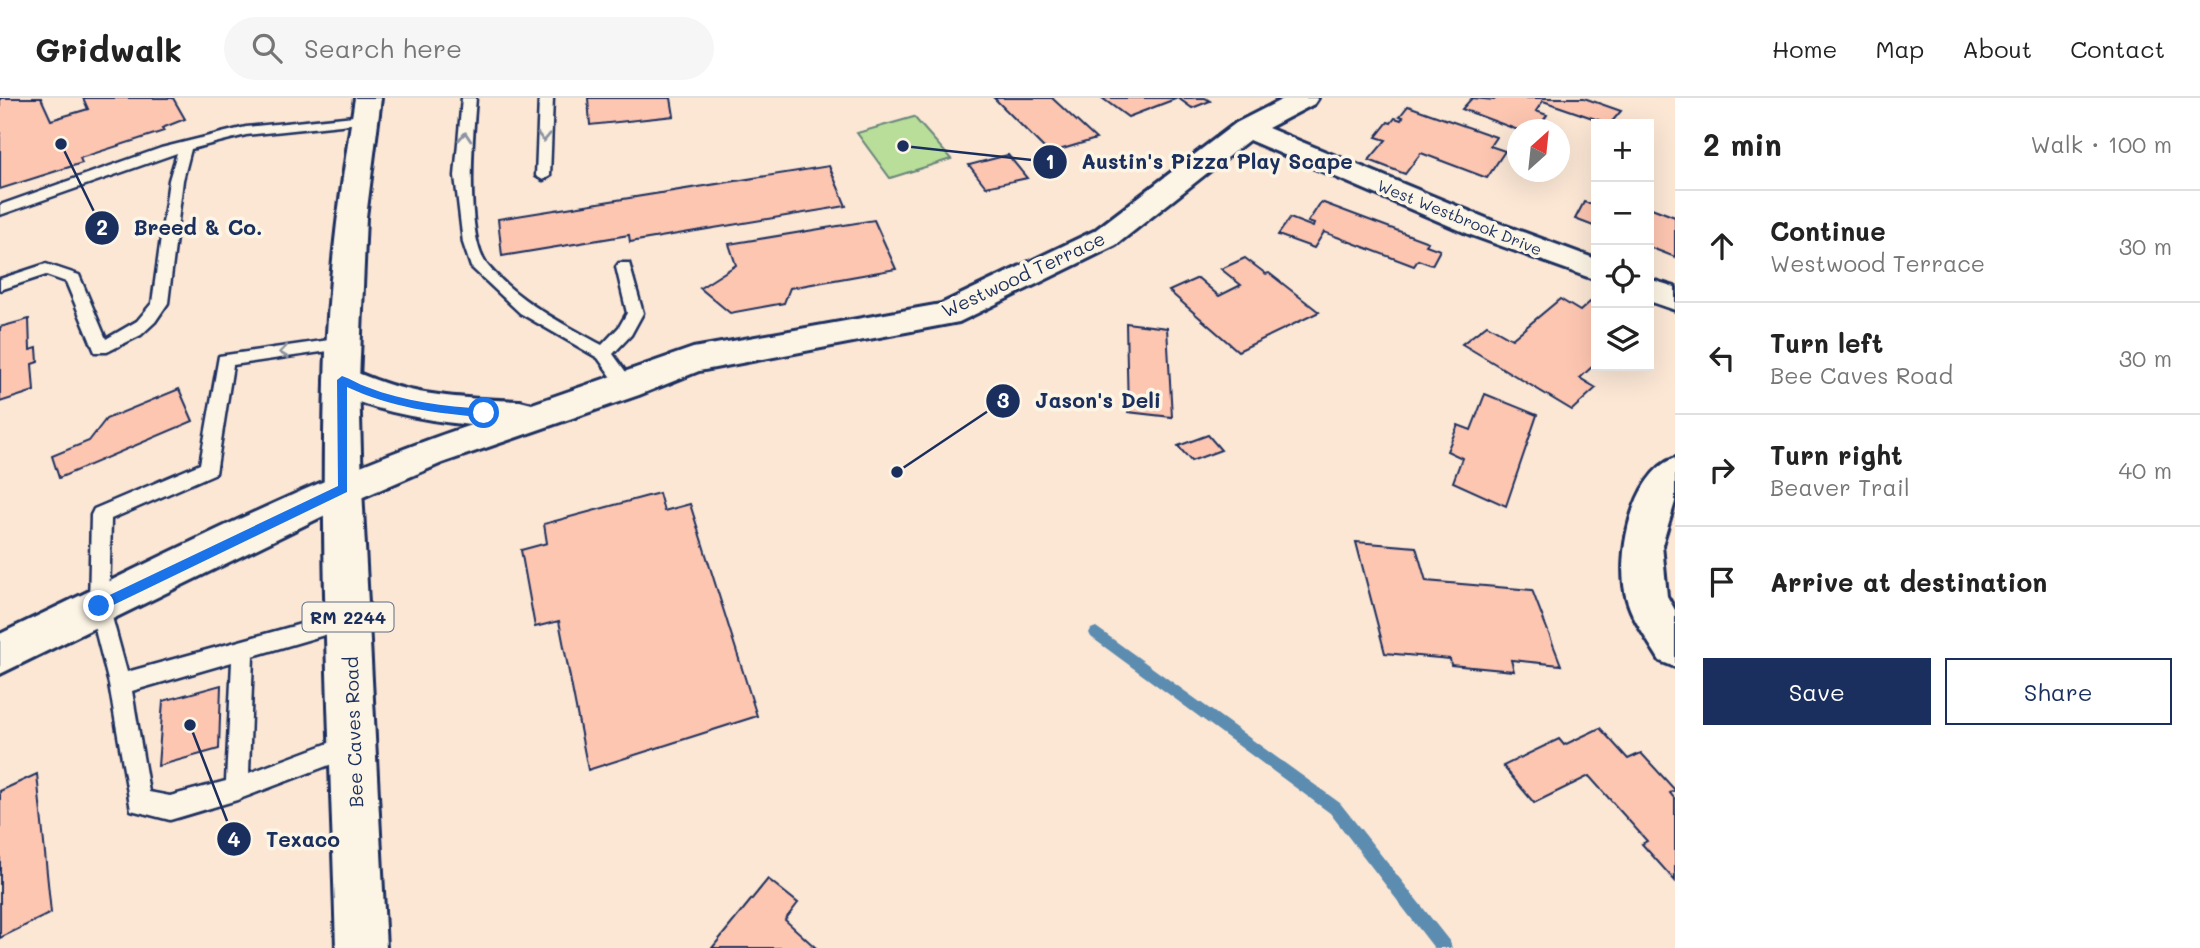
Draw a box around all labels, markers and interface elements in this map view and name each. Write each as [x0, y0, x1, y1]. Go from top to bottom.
search box [224, 17, 714, 80]
text: Gridwalk [35, 27, 182, 70]
icon: search [248, 29, 286, 67]
text: Search here [304, 31, 462, 65]
text: Home [1772, 33, 1837, 64]
text: Map [1875, 33, 1924, 64]
text: About [1962, 33, 2032, 64]
text: Contact [2070, 33, 2165, 64]
north arrow [1507, 119, 1570, 182]
map controls [1591, 119, 1654, 371]
button: + [1591, 119, 1654, 182]
text: 2 min [1703, 124, 1782, 164]
text: Walk · 100 m [2030, 129, 2172, 159]
one-way arrow [457, 131, 472, 142]
one-way arrow [537, 132, 552, 143]
callout: Austin's Pizza Play Scape [1033, 141, 1367, 183]
text: 1 [1045, 147, 1055, 174]
text: Austin's Pizza Play Scape [1081, 147, 1353, 175]
street label: West Westbrook Drive [1375, 174, 1545, 260]
button: − [1591, 182, 1654, 245]
callout: Breed & Co. [84, 207, 276, 249]
text: 2 [96, 213, 108, 240]
text: Breed & Co. [133, 213, 263, 240]
text: Continue [1770, 214, 1886, 248]
street label: Westwood Terrace [937, 225, 1109, 323]
icon: ahead [1703, 227, 1741, 265]
text: 30 m [2119, 231, 2172, 261]
button: locate [1591, 245, 1654, 308]
text: Westwood Terrace [1770, 248, 1985, 278]
button: layers [1591, 308, 1654, 371]
text: Turn left [1770, 326, 1883, 360]
icon: left [1703, 339, 1741, 377]
text: 30 m [2119, 343, 2172, 373]
one-way arrow [279, 344, 290, 359]
text: Bee Caves Road [1770, 360, 1953, 390]
callout: Jason's Deli [986, 380, 1175, 422]
text: 3 [997, 386, 1009, 413]
text: Jason's Deli [1035, 386, 1161, 413]
route start [468, 397, 499, 428]
text: Turn right [1770, 438, 1903, 472]
icon: right [1703, 451, 1741, 489]
text: 40 m [2119, 455, 2172, 485]
text: Beaver Trail [1770, 472, 1910, 502]
icon: arrive [1703, 563, 1741, 601]
text: Arrive at destination [1770, 565, 2047, 599]
route end [83, 590, 114, 621]
road number: RM 2244 [302, 602, 394, 632]
street label: Bee Caves Road [338, 656, 368, 808]
button: Save [1703, 658, 1931, 725]
button: Share [1945, 658, 2172, 725]
callout: Texaco [217, 818, 354, 860]
text: 4 [227, 825, 241, 852]
text: Texaco [266, 825, 340, 852]

